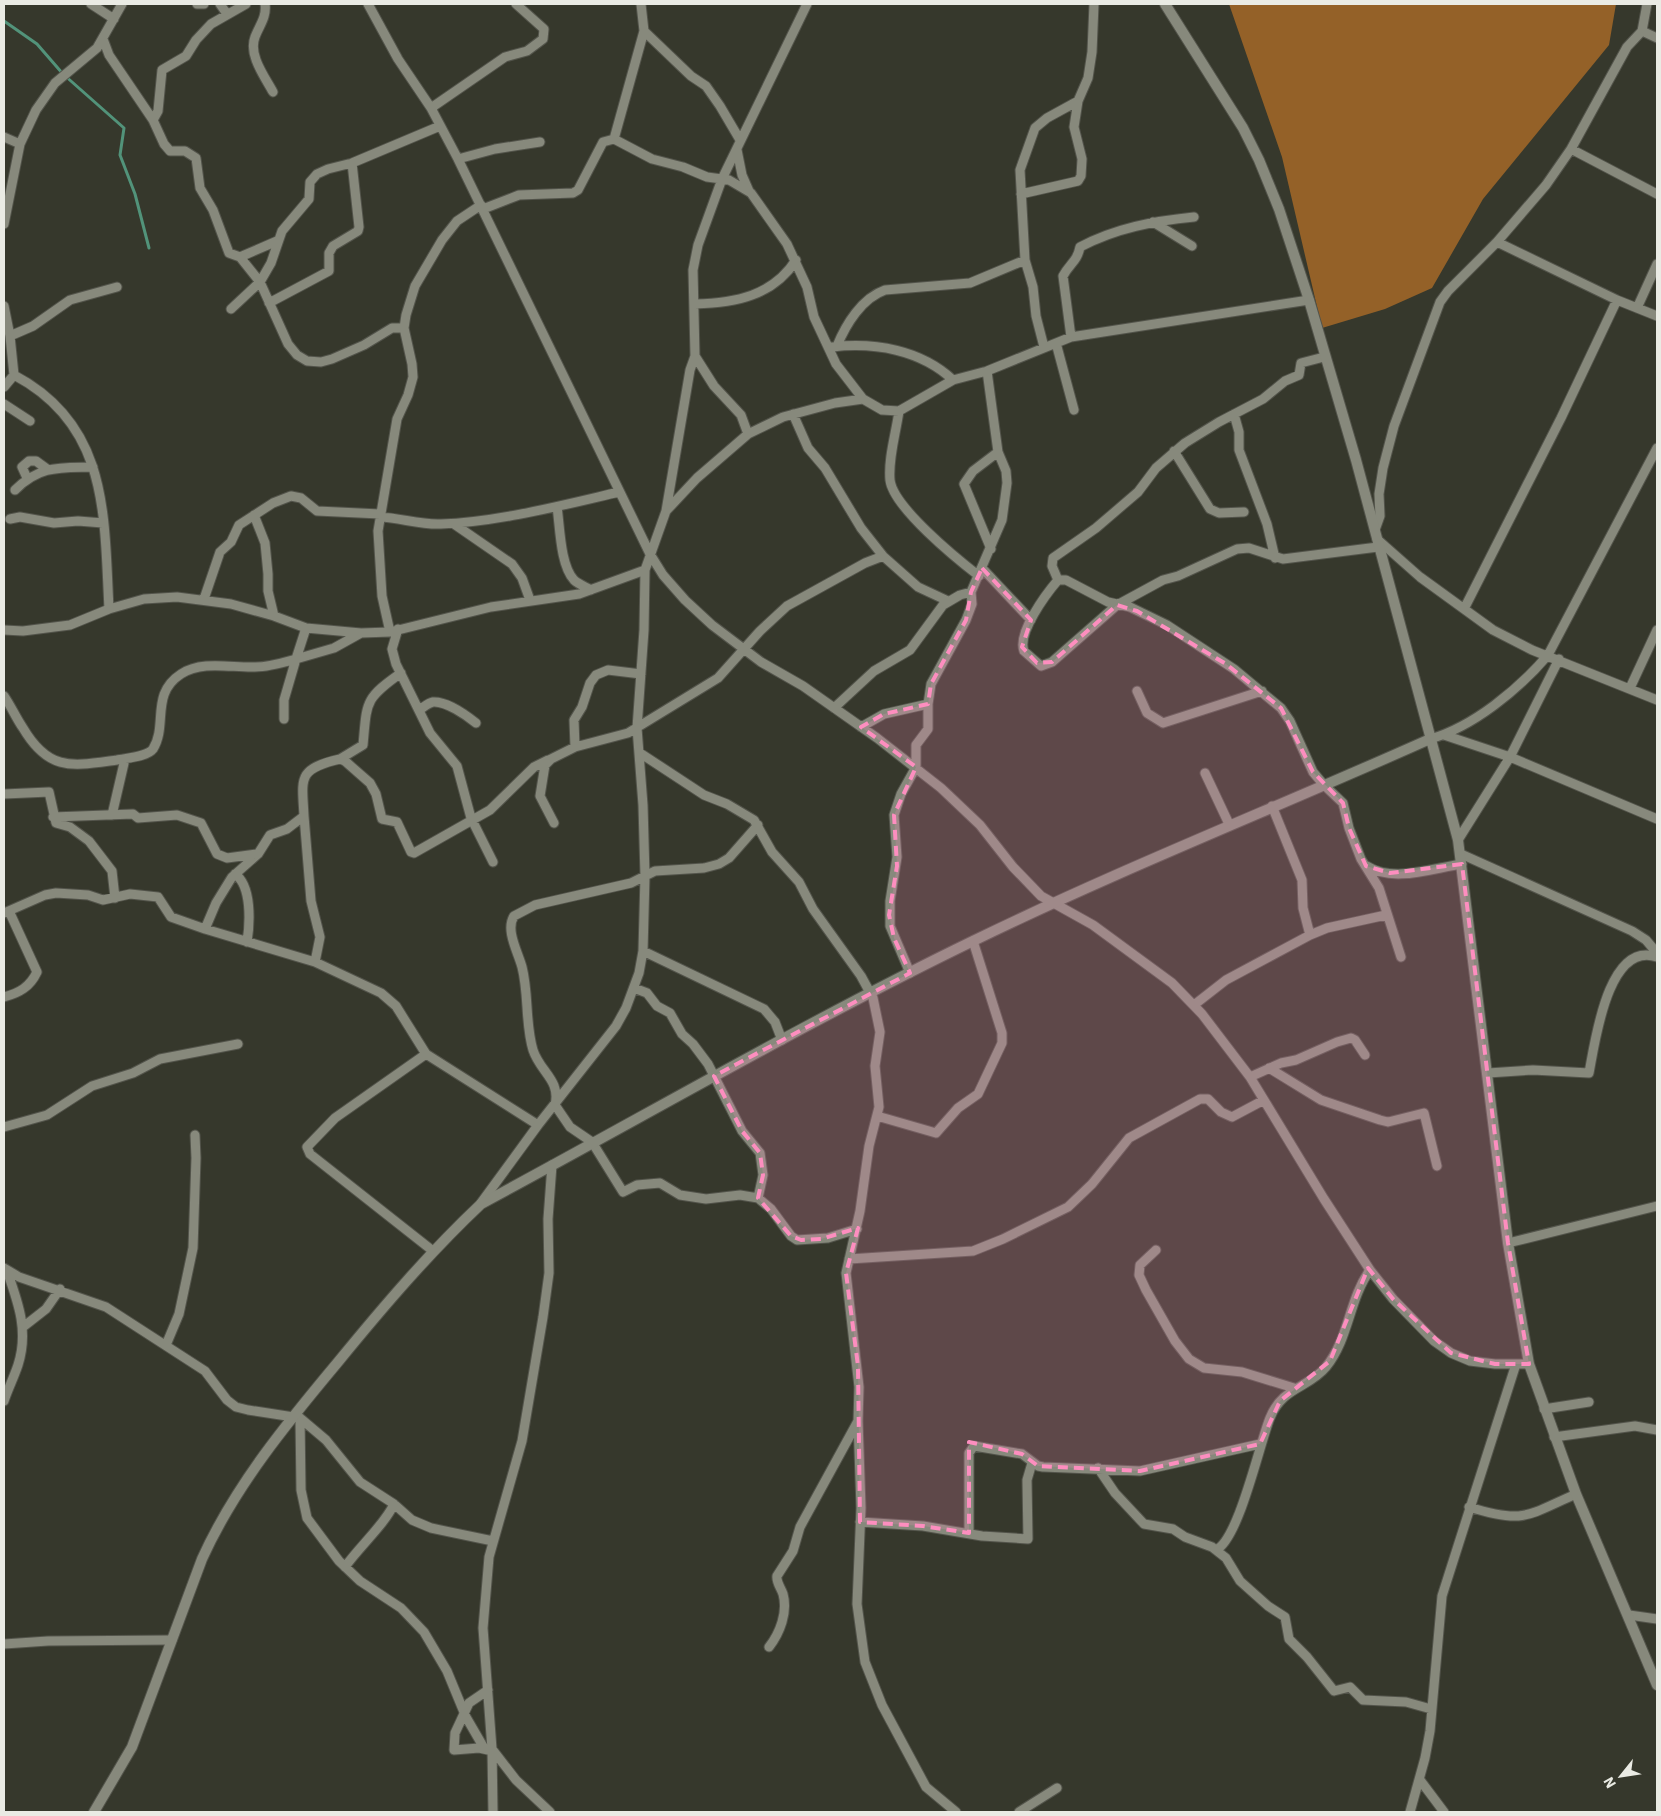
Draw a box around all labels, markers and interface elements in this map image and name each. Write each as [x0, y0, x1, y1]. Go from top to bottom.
north arrow [1596, 1751, 1646, 1801]
text: N [1599, 1774, 1620, 1791]

